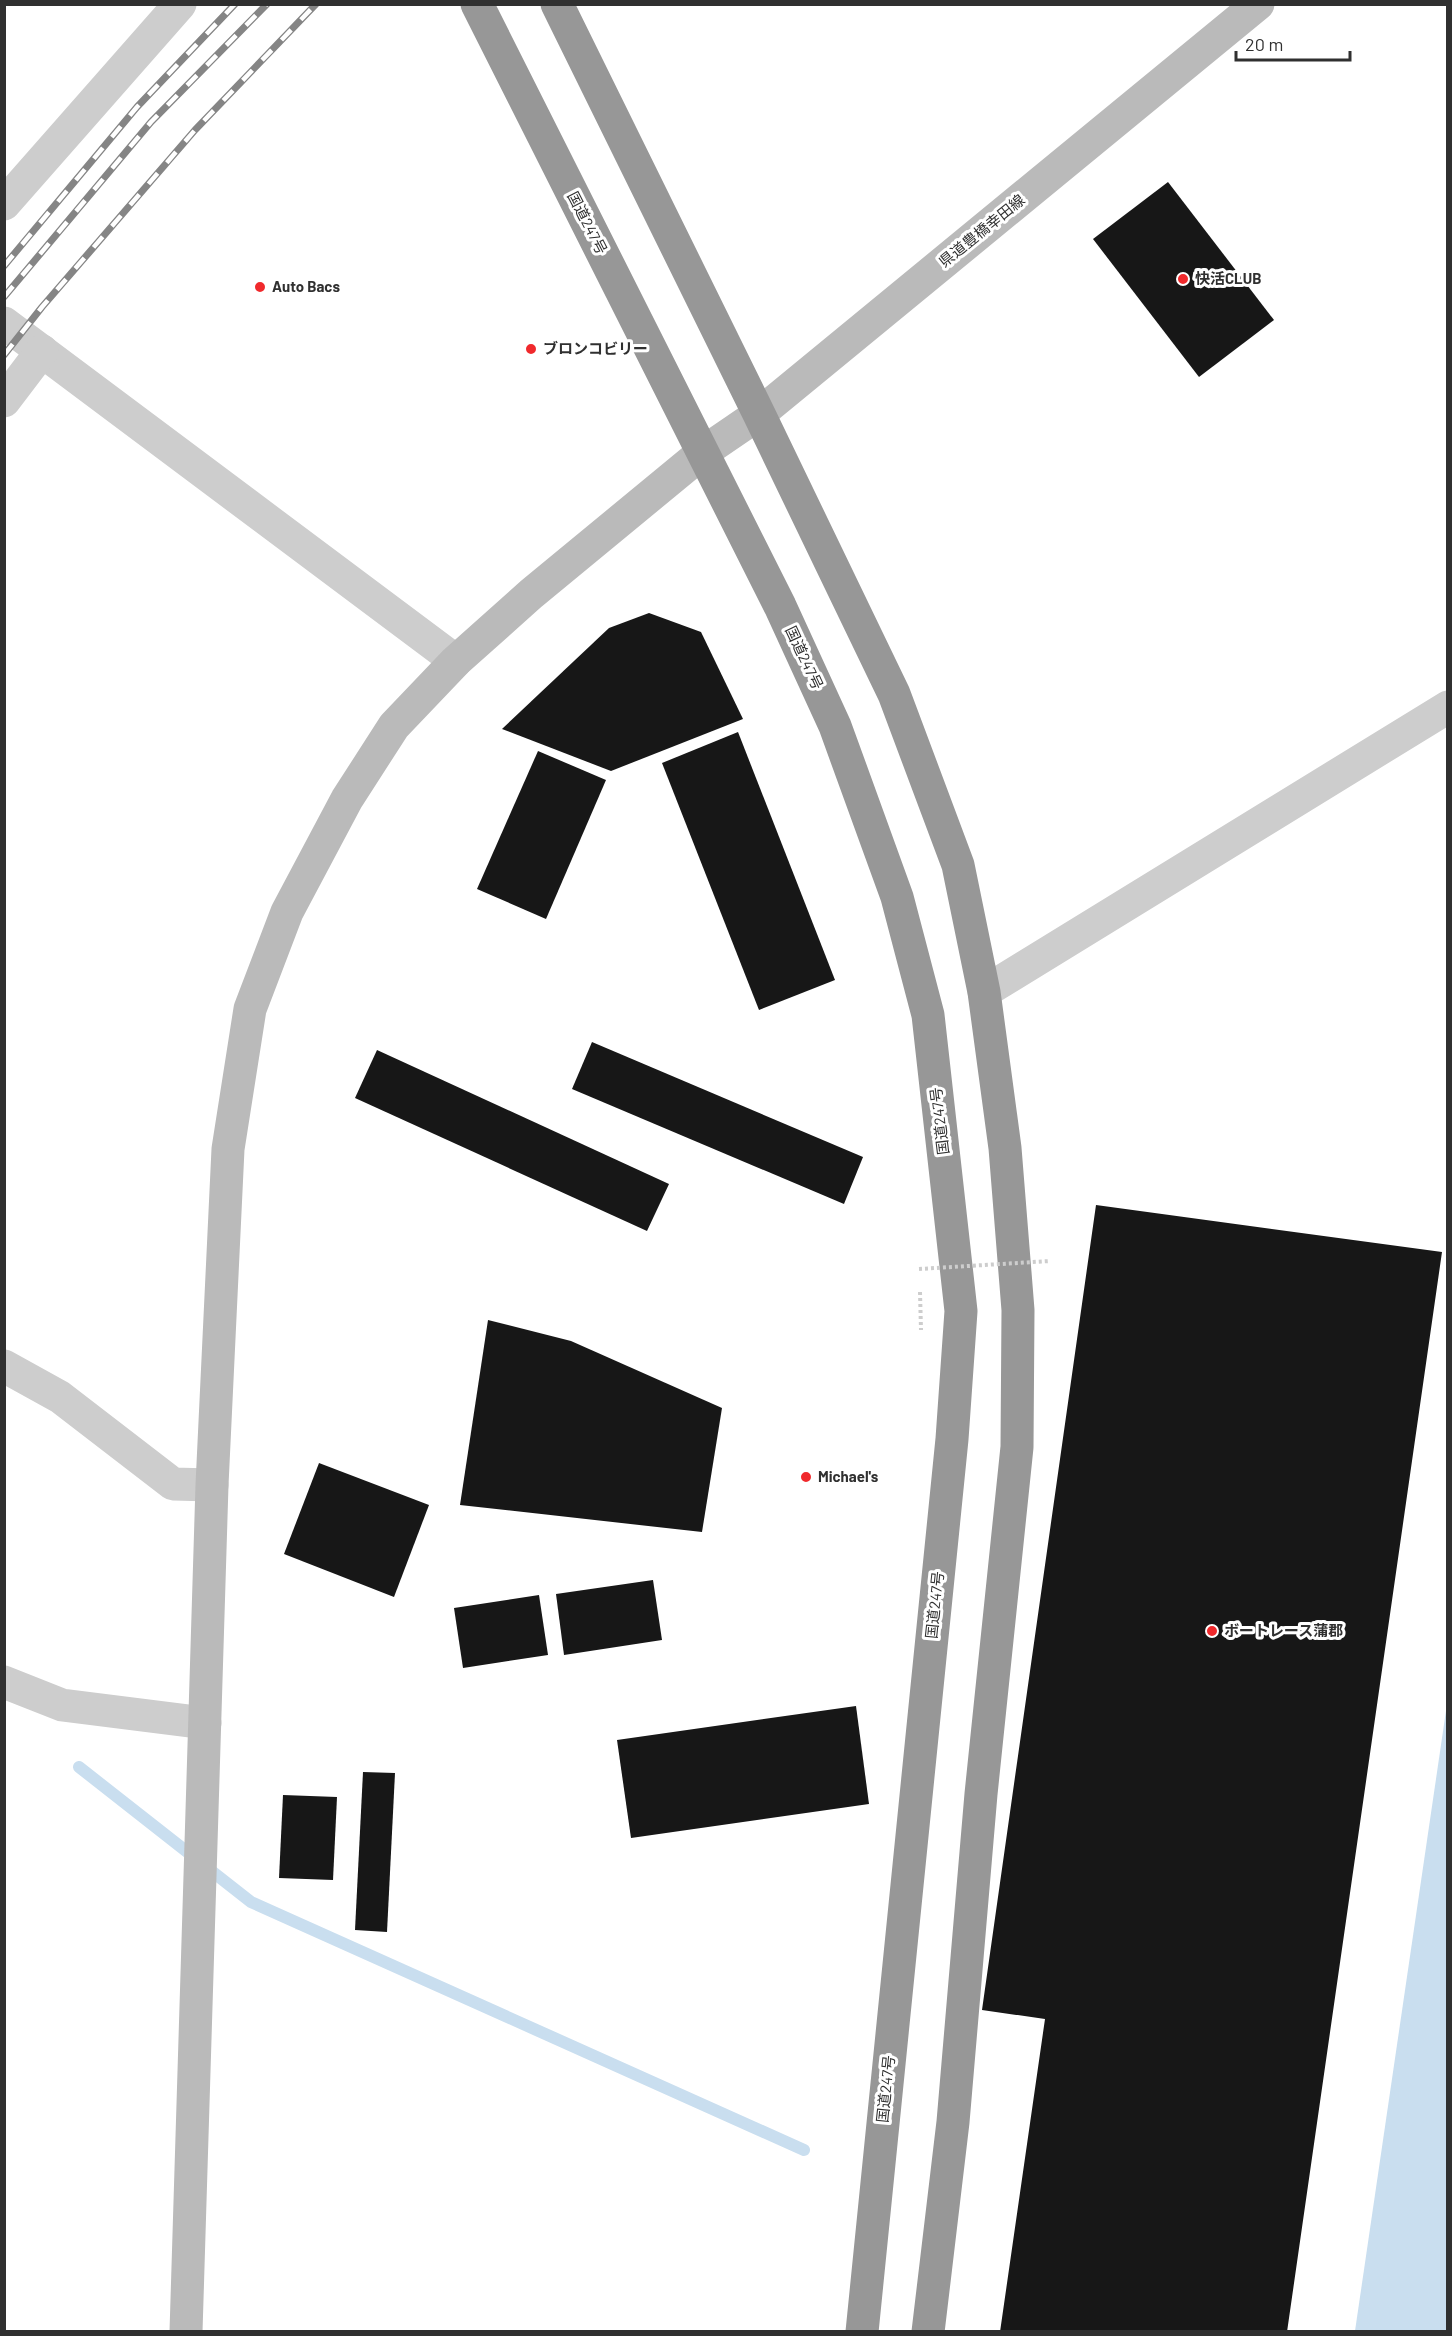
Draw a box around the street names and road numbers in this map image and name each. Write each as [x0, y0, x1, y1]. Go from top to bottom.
street label: 国道247号 [564, 188, 611, 257]
street label: 県道豊橋幸田線 [935, 190, 1028, 270]
street label: 国道247号 [782, 623, 827, 692]
street label: 国道247号 [926, 1086, 952, 1156]
street label: 国道247号 [922, 1570, 947, 1640]
street label: 国道247号 [873, 2054, 898, 2124]

